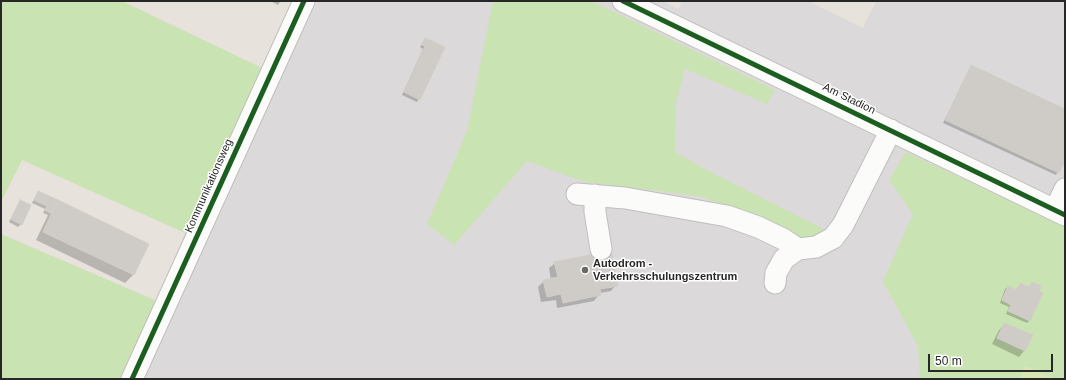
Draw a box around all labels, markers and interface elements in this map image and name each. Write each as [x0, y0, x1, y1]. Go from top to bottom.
street label: Am Stadion [821, 81, 877, 117]
street label: Kommunikationsweg [182, 137, 236, 235]
place label: Autodrom - Verkehrsschulungszentrum [593, 257, 737, 283]
marker: Autodrom - Verkehrsschulungszentrum [580, 265, 590, 275]
scale bar [930, 346, 1055, 372]
text: 50 m [935, 354, 962, 368]

